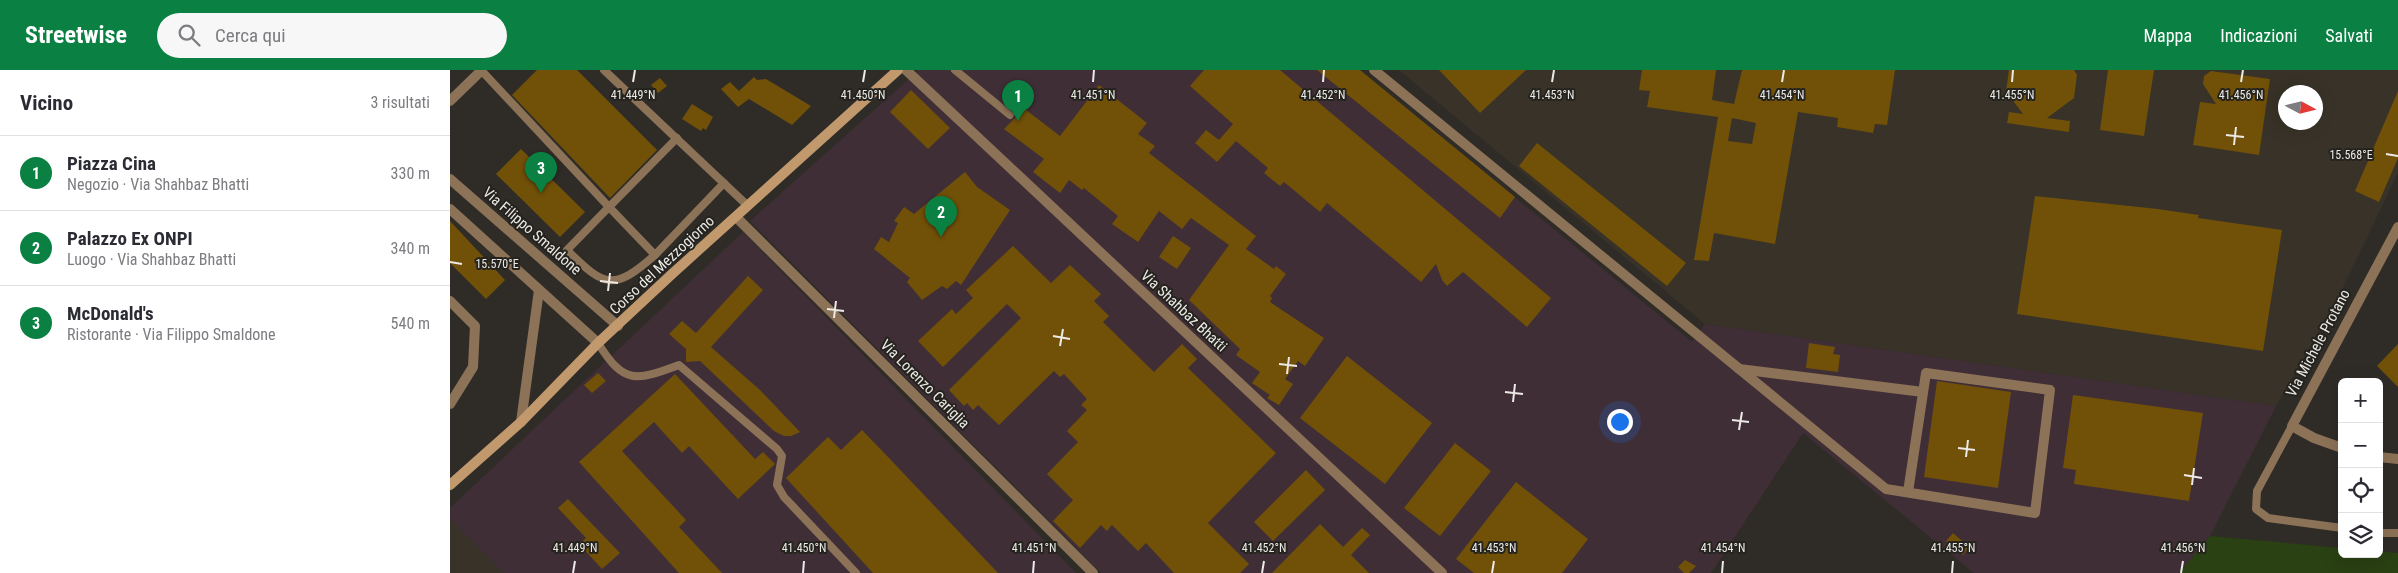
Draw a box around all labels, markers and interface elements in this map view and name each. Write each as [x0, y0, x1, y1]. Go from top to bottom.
search box [157, 13, 507, 58]
text: Streetwise [25, 21, 127, 49]
icon: search [175, 21, 203, 49]
text: Cerca qui [215, 24, 286, 47]
text: Mappa [2144, 25, 2192, 46]
text: Indicazioni [2220, 25, 2297, 46]
text: Salvati [2325, 25, 2373, 46]
pin: 1 [1002, 80, 1034, 121]
north arrow [2278, 85, 2323, 130]
text: 41.449°N [611, 88, 655, 102]
text: 41.450°N [841, 88, 885, 102]
text: 41.451°N [1071, 88, 1115, 102]
text: 41.452°N [1301, 88, 1345, 102]
text: 41.453°N [1530, 88, 1574, 102]
text: 41.454°N [1760, 88, 1804, 102]
text: 41.455°N [1990, 88, 2034, 102]
text: 41.456°N [2219, 88, 2263, 102]
text: Vicino [20, 91, 73, 115]
text: 3 risultati [370, 93, 430, 112]
text: 15.568°E [2329, 148, 2373, 162]
text: Piazza Cina [67, 152, 156, 175]
pin: 3 [525, 152, 557, 193]
text: 1 [32, 164, 40, 183]
text: 330 m [391, 164, 430, 183]
text: Negozio · Via Shahbaz Bhatti [67, 175, 249, 194]
street label: Via Filippo Smaldone [479, 183, 585, 279]
pin: 2 [925, 196, 957, 237]
street label: Corso del Mezzogiorno [606, 212, 718, 318]
text: Palazzo Ex ONPI [67, 227, 193, 250]
text: 2 [32, 239, 40, 258]
text: 340 m [391, 239, 430, 258]
text: Luogo · Via Shahbaz Bhatti [67, 250, 236, 269]
text: 15.570°E [475, 257, 519, 271]
street label: Via Shahbaz Bhatti [1137, 266, 1231, 356]
street label: Via Michele Protano [2282, 286, 2354, 400]
text: McDonald's [67, 302, 154, 325]
text: 3 [32, 314, 40, 333]
text: 540 m [391, 314, 430, 333]
text: Ristorante · Via Filippo Smaldone [67, 325, 276, 344]
street label: Via Lorenzo Cariglia [877, 336, 973, 432]
map controls [2338, 378, 2383, 558]
button: + [2338, 378, 2383, 423]
your location [1607, 409, 1633, 435]
button: − [2338, 423, 2383, 468]
button: locate [2338, 468, 2383, 513]
button: layers [2338, 513, 2383, 558]
text: 41.449°N [553, 541, 597, 555]
text: 41.450°N [782, 541, 826, 555]
text: 41.451°N [1012, 541, 1056, 555]
text: 41.452°N [1242, 541, 1286, 555]
text: 41.453°N [1472, 541, 1516, 555]
text: 41.454°N [1701, 541, 1745, 555]
text: 41.455°N [1931, 541, 1975, 555]
text: 41.456°N [2161, 541, 2205, 555]

